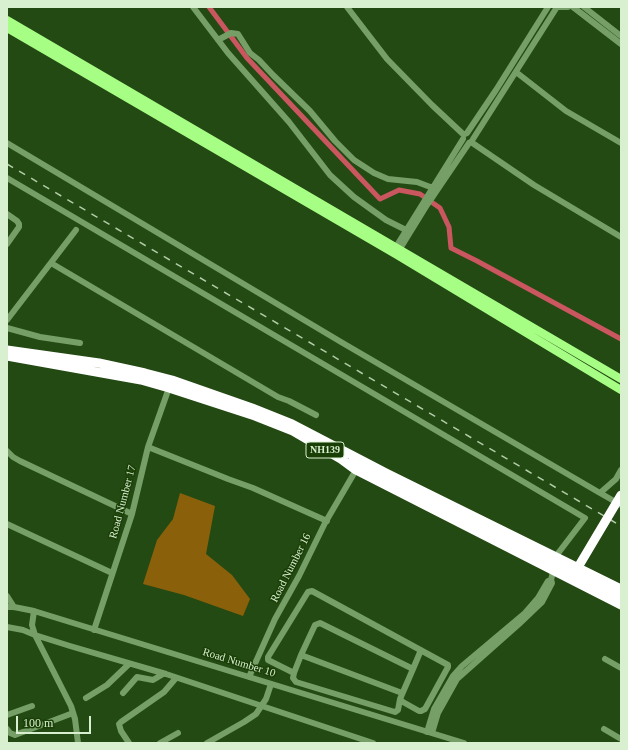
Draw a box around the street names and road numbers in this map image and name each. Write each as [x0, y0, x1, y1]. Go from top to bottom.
road number: NH139 [306, 442, 344, 458]
street label: Road Number 17 [107, 464, 139, 540]
street label: Road Number 16 [268, 531, 314, 605]
street label: Road Number 10 [201, 646, 277, 680]

